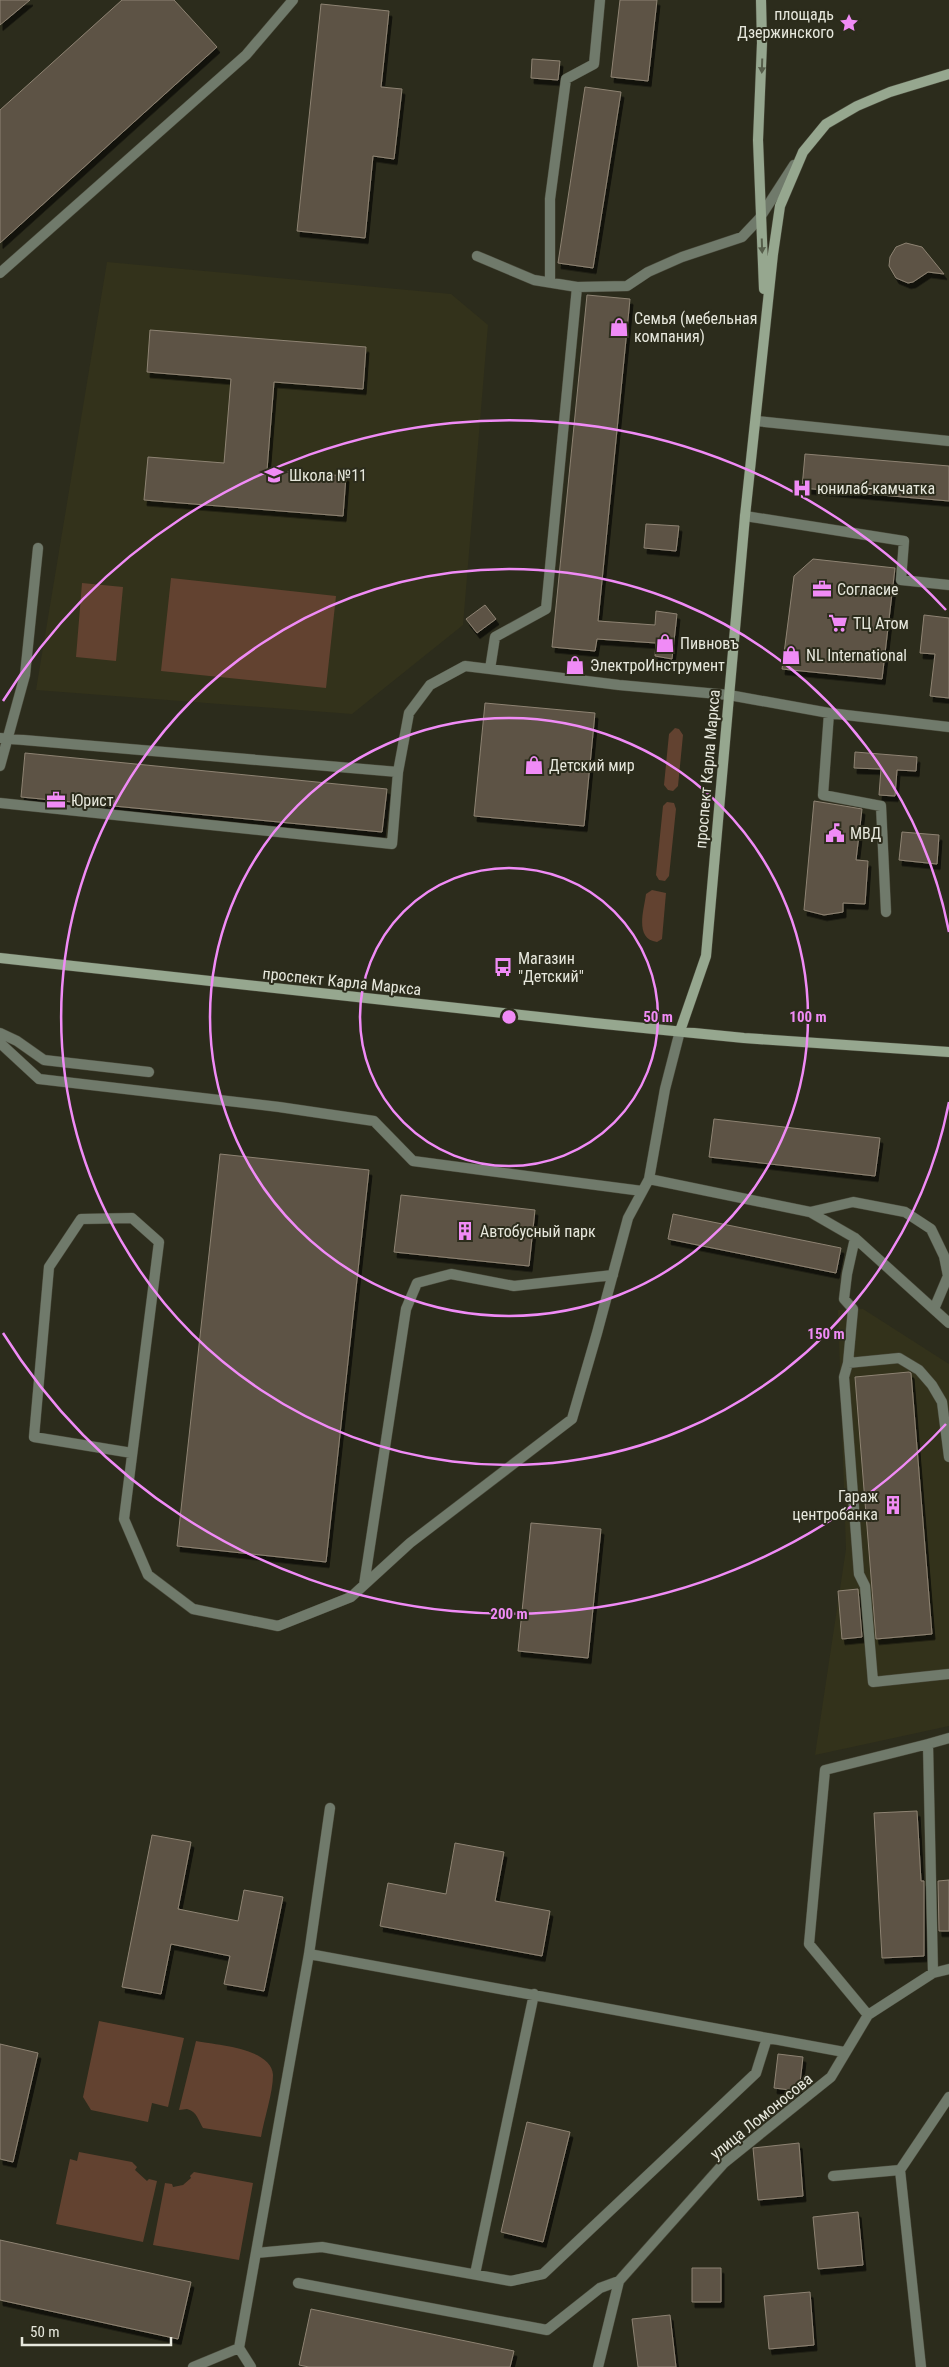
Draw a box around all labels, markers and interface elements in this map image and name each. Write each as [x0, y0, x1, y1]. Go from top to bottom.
place label: площадь Дзержинского [737, 5, 834, 42]
place icon: площадь Дзержинского [838, 12, 860, 34]
one-way arrow [757, 58, 765, 74]
one-way arrow [759, 238, 767, 254]
place label: Семья (мебельная компания) [634, 309, 757, 346]
shop icon: Семья (мебельная компания) [608, 316, 630, 338]
school or university icon: Школа №11 [263, 464, 285, 486]
place label: Школа №11 [289, 466, 367, 485]
hospital icon: юнилаб-камчатка [791, 477, 813, 499]
place label: юнилаб-камчатка [817, 479, 935, 498]
office icon: Согласие [811, 578, 833, 600]
place label: Согласие [837, 580, 899, 599]
supermarket icon: ТЦ Атом [827, 612, 849, 634]
place label: ТЦ Атом [853, 614, 909, 633]
shop icon: Пивновъ [654, 632, 676, 654]
place label: Пивновъ [680, 634, 739, 653]
shop icon: NL International [780, 644, 802, 666]
place label: NL International [806, 646, 907, 665]
shop icon: ЭлектроИнструмент [564, 654, 586, 676]
place label: ЭлектроИнструмент [590, 656, 725, 675]
street label: проспект Карла Маркса [691, 689, 724, 849]
shop icon: Детский мир [523, 754, 545, 776]
place label: Детский мир [549, 756, 635, 775]
office icon: Юрист [45, 789, 67, 811]
place label: Юрист [71, 791, 114, 810]
public building icon: МВД [824, 822, 846, 844]
place label: МВД [850, 824, 882, 843]
place label: Магазин "Детский" [518, 949, 584, 986]
bus stop icon: Магазин "Детский" [492, 956, 514, 978]
street label: проспект Карла Маркса [262, 964, 422, 999]
centre of rings [500, 1008, 518, 1026]
text: 50 m [643, 1008, 673, 1026]
text: 100 m [789, 1008, 827, 1026]
building icon: Автобусный парк [454, 1220, 476, 1242]
place label: Автобусный парк [480, 1222, 596, 1241]
text: 150 m [807, 1325, 845, 1343]
place label: Гараж центробанка [792, 1487, 878, 1524]
building icon: Гараж центробанка [882, 1494, 904, 1516]
text: 200 m [490, 1605, 528, 1623]
street label: улица Ломоносова [706, 2069, 816, 2163]
scale bar [22, 2314, 171, 2346]
text: 50 m [30, 2323, 60, 2341]

